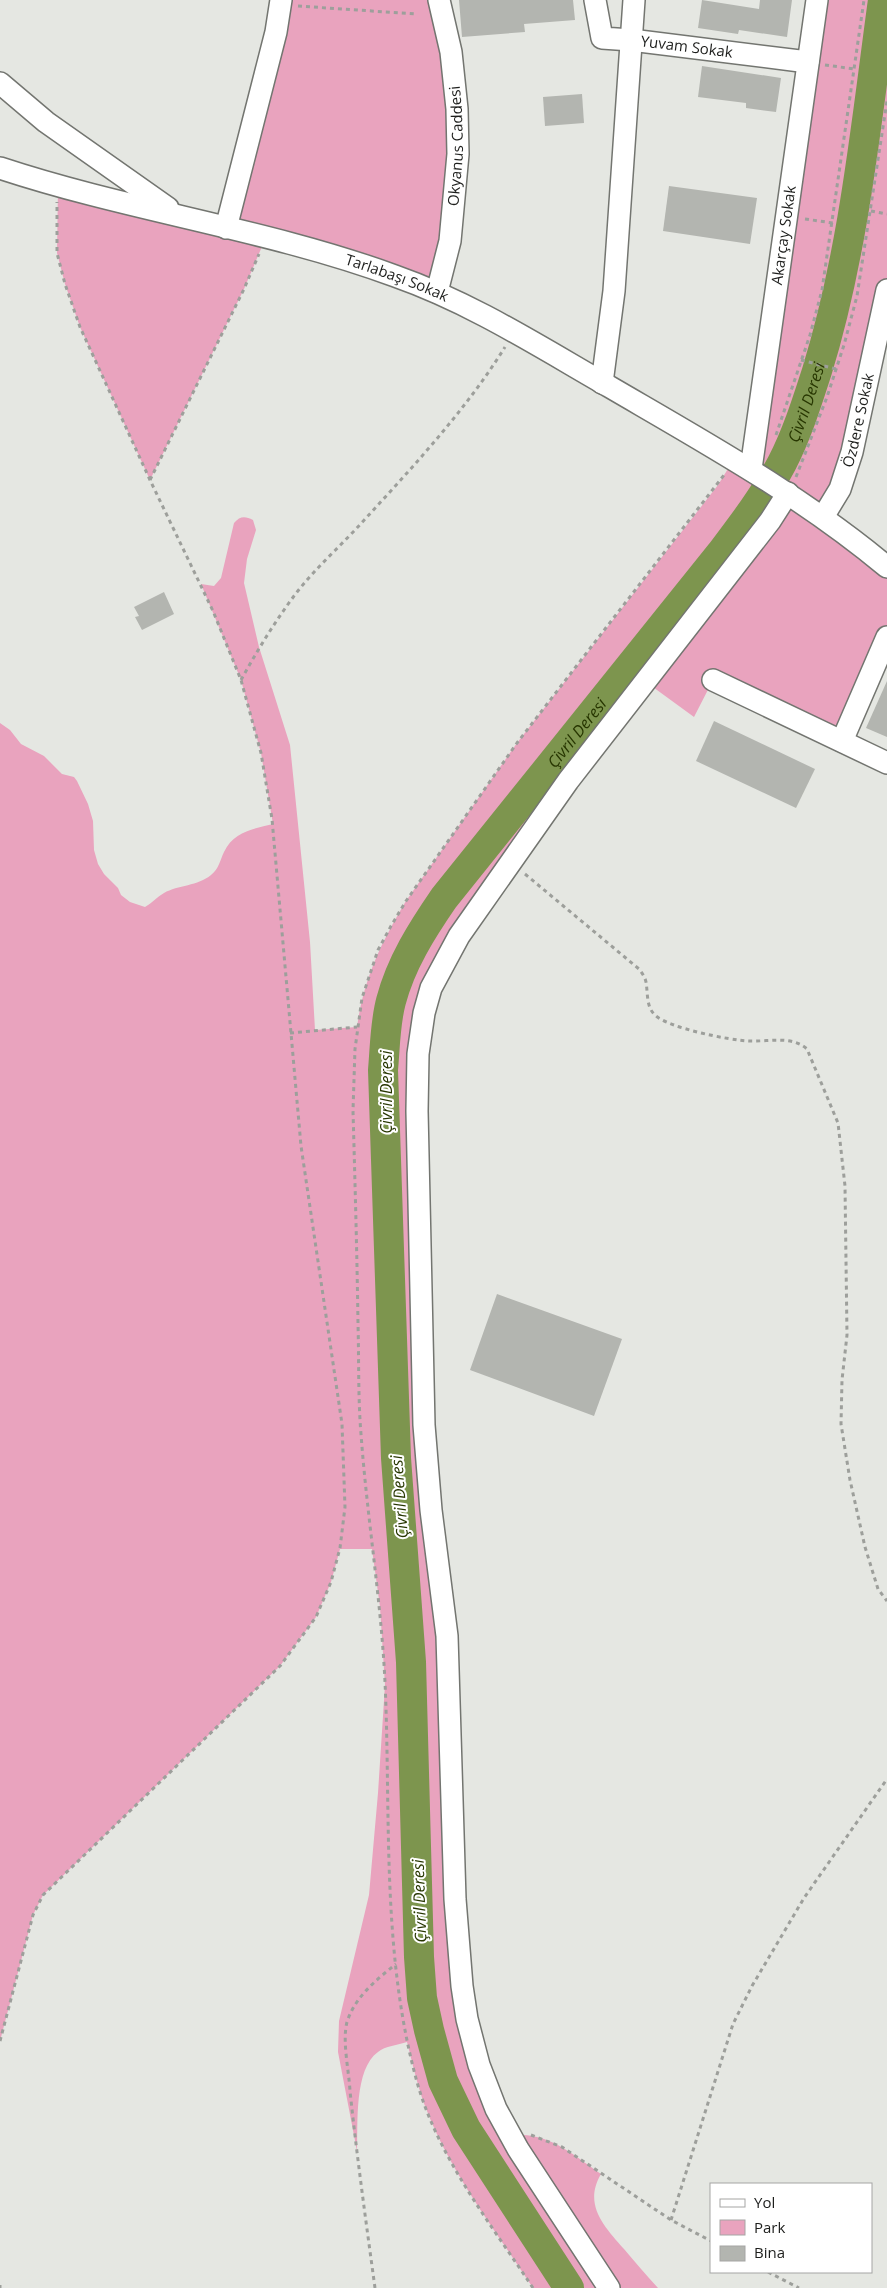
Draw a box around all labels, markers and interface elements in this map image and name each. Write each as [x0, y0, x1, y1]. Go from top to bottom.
street label: Yuvam Sokak [640, 30, 734, 62]
street label: Okyanus Caddesi [442, 85, 467, 207]
street label: Akarçay Sokak [766, 184, 800, 286]
street label: Tarlabaşı Sokak [343, 249, 452, 306]
water label: Çivril Deresi [782, 359, 830, 446]
street label: Özdere Sokak [837, 371, 878, 470]
water label: Çivril Deresi [542, 693, 612, 772]
water label: Çivril Deresi [375, 1049, 397, 1134]
water label: Çivril Deresi [385, 1454, 413, 1539]
water label: Çivril Deresi [407, 1858, 431, 1943]
legend [710, 2183, 872, 2273]
text: Yol [754, 2192, 775, 2212]
text: Park [754, 2217, 785, 2237]
text: Bina [754, 2242, 785, 2262]

